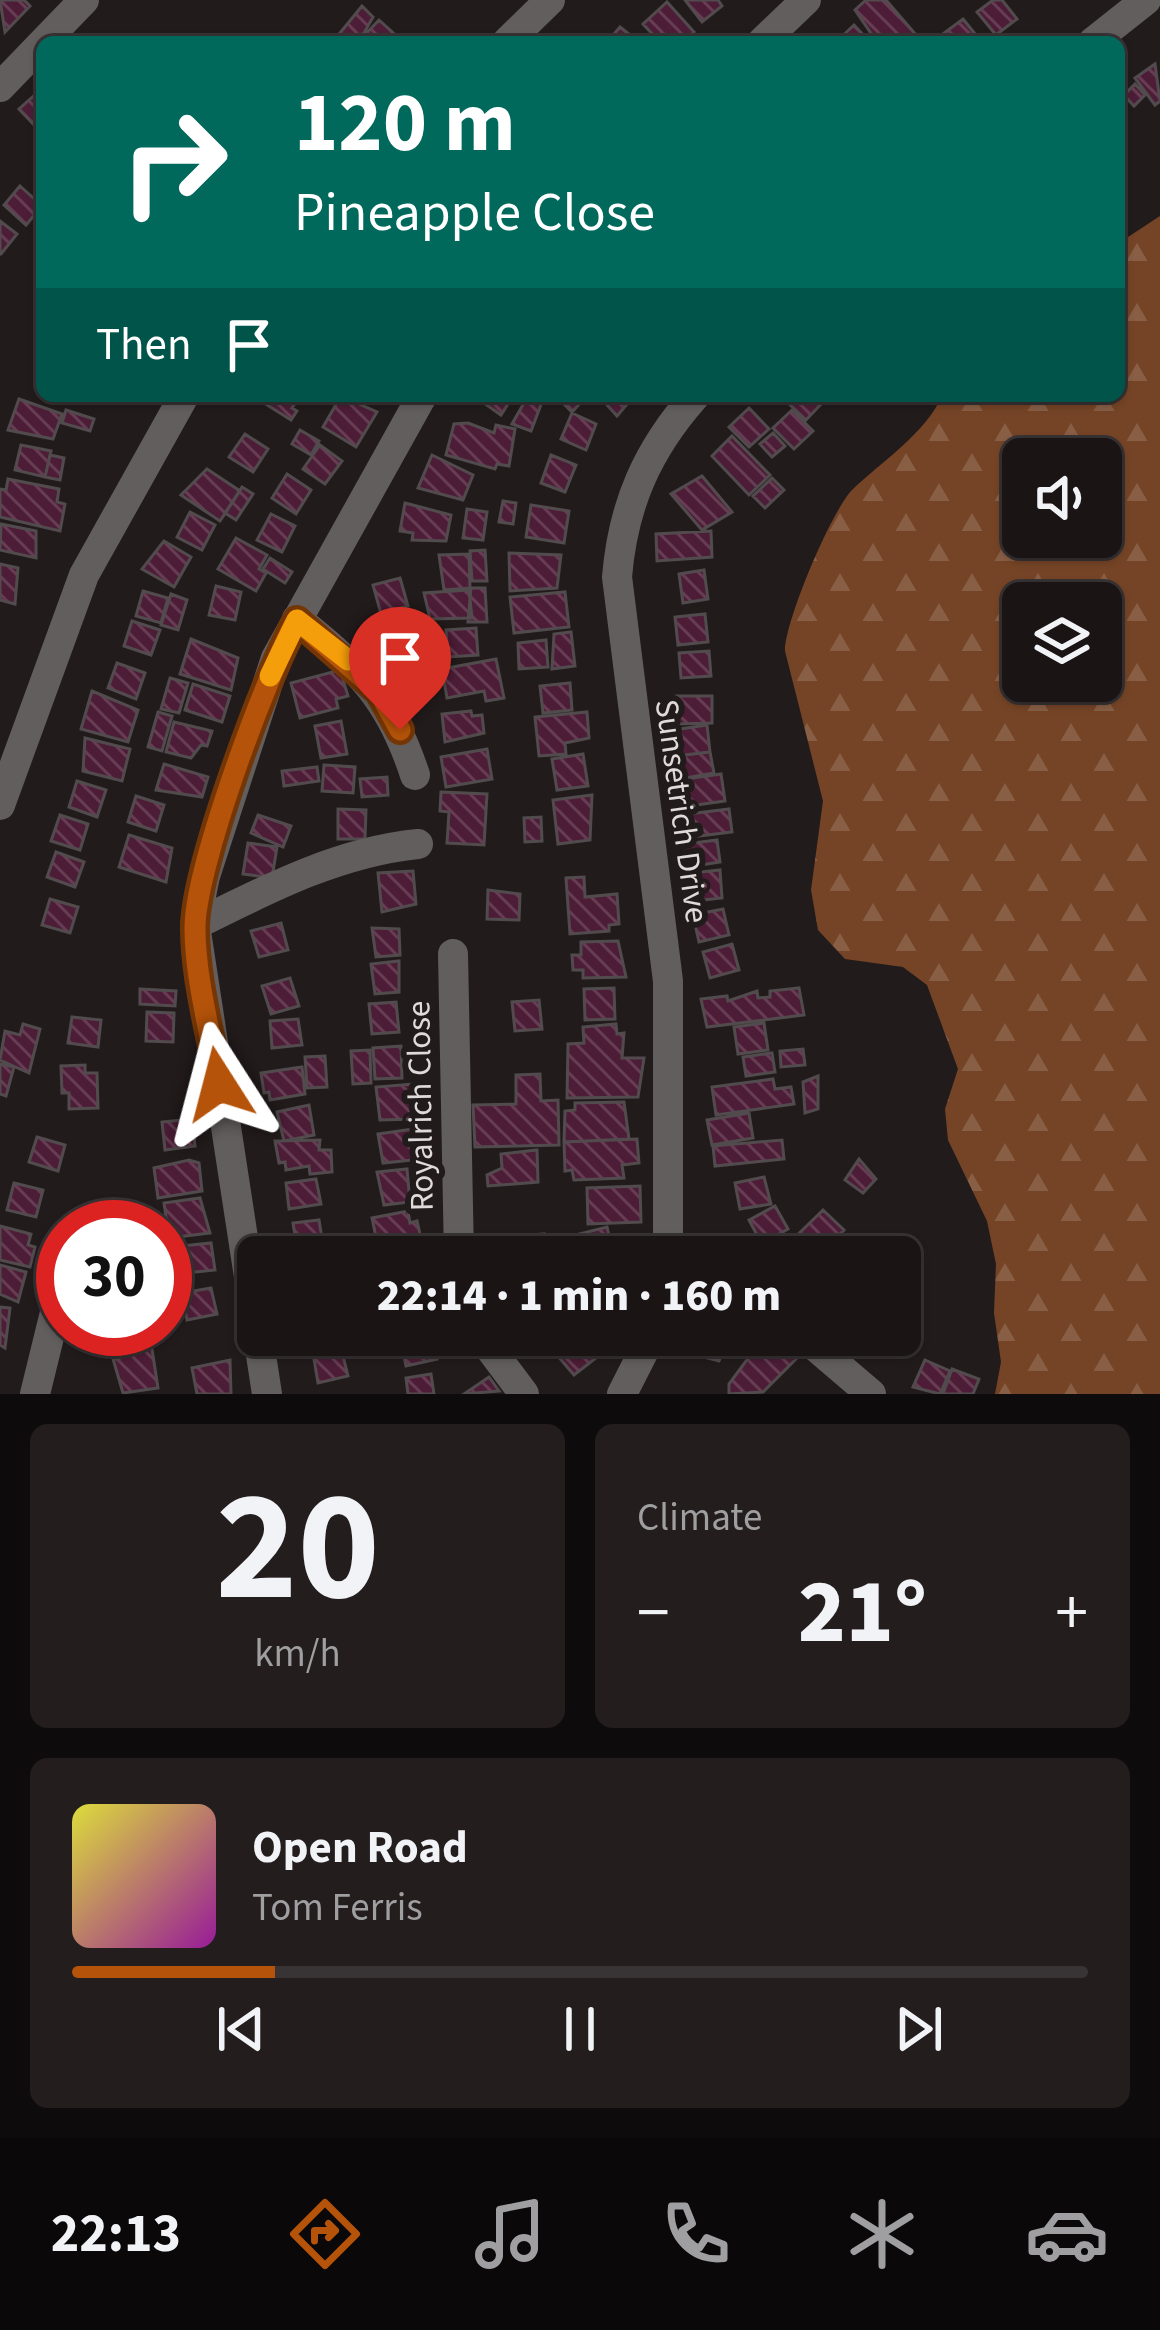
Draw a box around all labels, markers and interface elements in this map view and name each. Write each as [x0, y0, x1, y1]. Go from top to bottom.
text: 120 m [294, 64, 516, 184]
icon: right [96, 84, 252, 240]
text: Pineapple Close [294, 175, 655, 252]
icon: arrive [216, 312, 282, 378]
text: Then [96, 313, 192, 377]
map controls [1002, 438, 1122, 702]
button: sound [1002, 438, 1122, 558]
button: layers [1002, 582, 1122, 702]
pin [349, 607, 451, 730]
icon: arrive [367, 625, 433, 691]
street label: Sunsetrich Drive [643, 696, 720, 926]
street label: Royalrich Close [395, 1000, 446, 1212]
position arrow [156, 1021, 282, 1147]
speed limit sign: 30 [36, 1200, 192, 1356]
text: 22:14 · 1 min · 160 m [377, 1264, 781, 1328]
text: 20 [215, 1437, 380, 1659]
text: Climate [637, 1490, 762, 1546]
text: 21° [798, 1549, 927, 1677]
text: − [637, 1566, 670, 1660]
text: + [1055, 1566, 1088, 1660]
text: km/h [254, 1626, 341, 1682]
text: Open Road [252, 1816, 468, 1880]
text: Tom Ferris [252, 1880, 423, 1936]
icon: previous [208, 1996, 274, 2062]
icon: pause [547, 1996, 613, 2062]
icon: next [886, 1996, 952, 2062]
icon: directions [283, 2192, 367, 2276]
icon: music [468, 2192, 552, 2276]
icon: phone [654, 2192, 738, 2276]
icon: climate [840, 2192, 924, 2276]
icon: car [1025, 2192, 1109, 2276]
text: 22:13 [51, 2196, 181, 2273]

